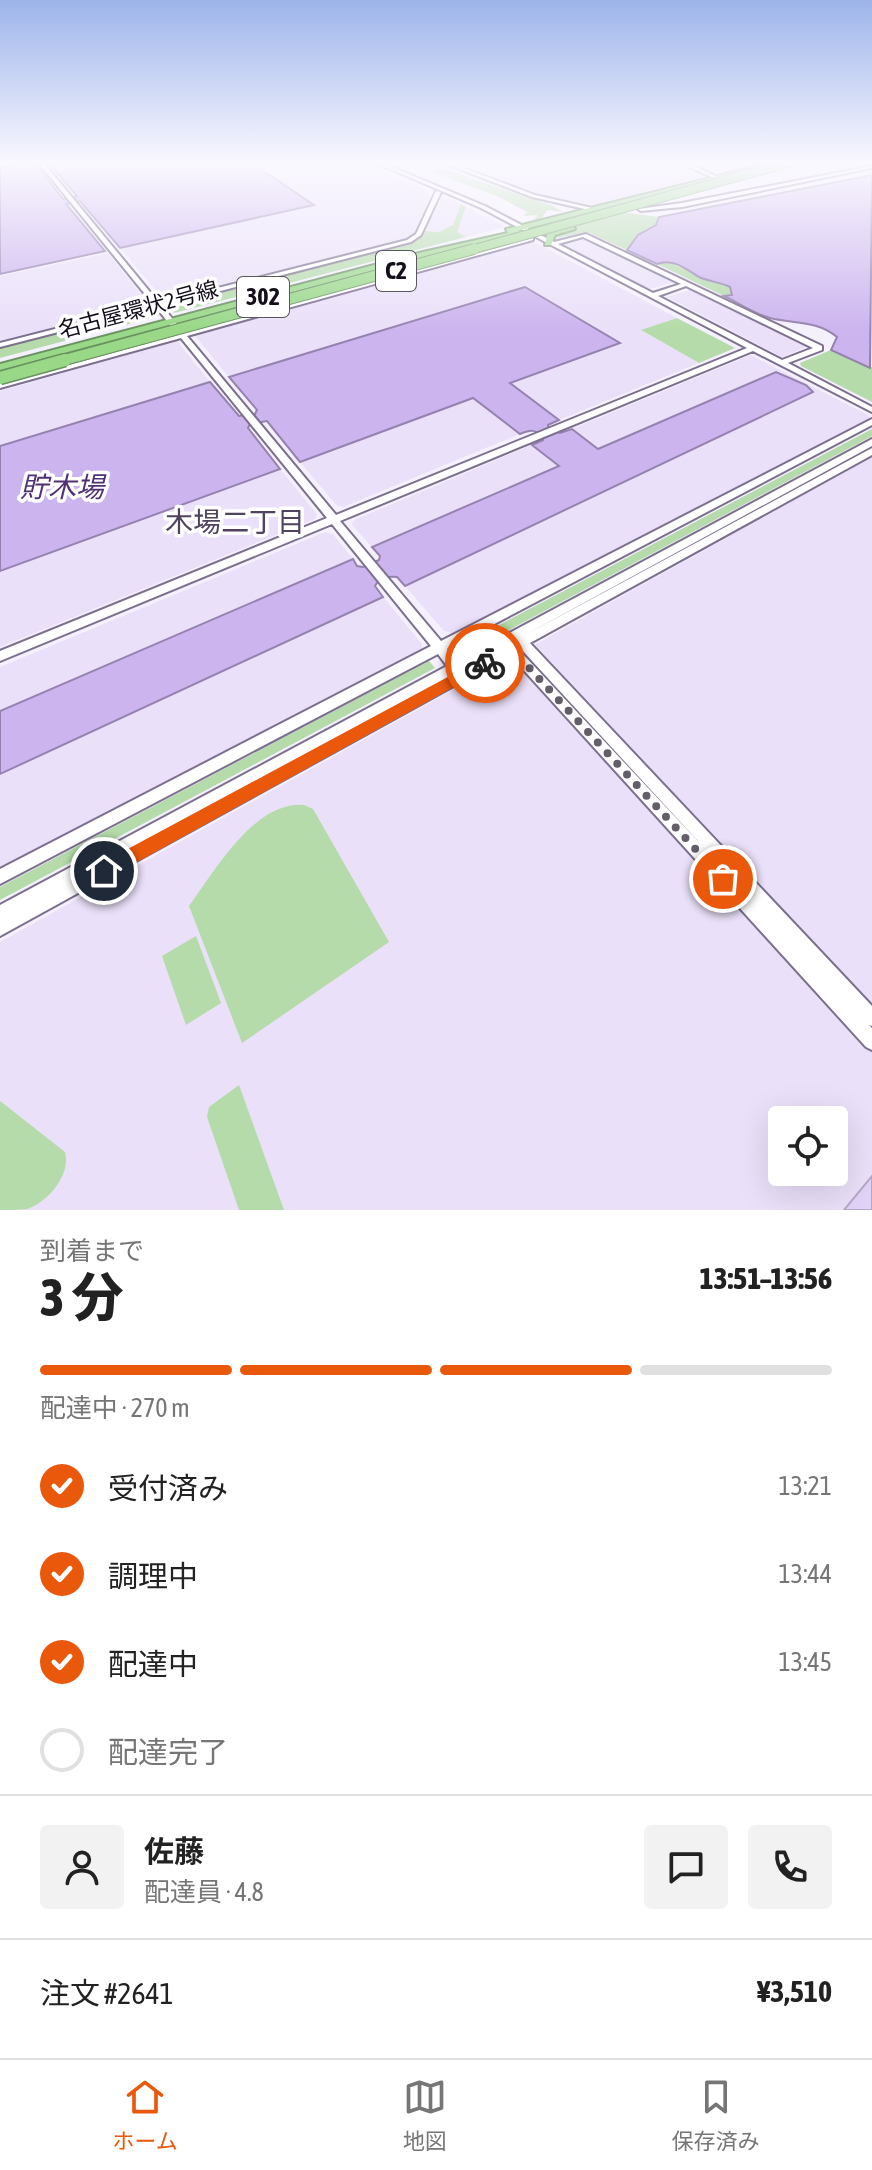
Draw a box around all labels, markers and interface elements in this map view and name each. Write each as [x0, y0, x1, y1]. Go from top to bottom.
road number: C2 [376, 251, 416, 291]
street label: 名古屋環状2号線 [55, 275, 221, 343]
road number: 302 [237, 277, 289, 317]
water label: 貯木場 [20, 471, 107, 503]
district label: 木場二丁目 [165, 506, 305, 538]
courier [445, 623, 525, 703]
icon: bike [463, 641, 507, 685]
pin [70, 837, 138, 905]
pin [689, 845, 757, 913]
icon: home [82, 849, 126, 893]
icon: bag [701, 857, 745, 901]
map controls [768, 1106, 848, 1186]
button: locate [768, 1106, 848, 1186]
text: 到着まで [40, 1236, 144, 1266]
text: 13:51–13:56 [700, 1261, 832, 1295]
text: 3 分 [40, 1267, 124, 1327]
text: 配達中 · 270 m [40, 1393, 190, 1423]
icon: check [40, 1464, 84, 1508]
text: 受付済み [108, 1471, 228, 1505]
text: 13:21 [778, 1471, 832, 1501]
icon: check [40, 1552, 84, 1596]
text: 調理中 [108, 1559, 198, 1593]
text: 13:44 [778, 1559, 832, 1589]
icon: check [40, 1640, 84, 1684]
text: 配達中 [108, 1647, 198, 1681]
text: 13:45 [778, 1647, 832, 1677]
text: 配達完了 [108, 1735, 228, 1769]
button: person [40, 1825, 124, 1909]
button: chat [644, 1825, 728, 1909]
button: phone [748, 1825, 832, 1909]
text: 佐藤 [144, 1834, 204, 1868]
text: 配達員 · 4.8 [144, 1877, 264, 1907]
text: ¥3,510 [757, 1974, 832, 2008]
text: 注文 #2641 [40, 1976, 174, 2010]
tab: ホーム [112, 2075, 178, 2155]
tab: 地図 [403, 2075, 447, 2155]
tab: 保存済み [672, 2075, 760, 2155]

